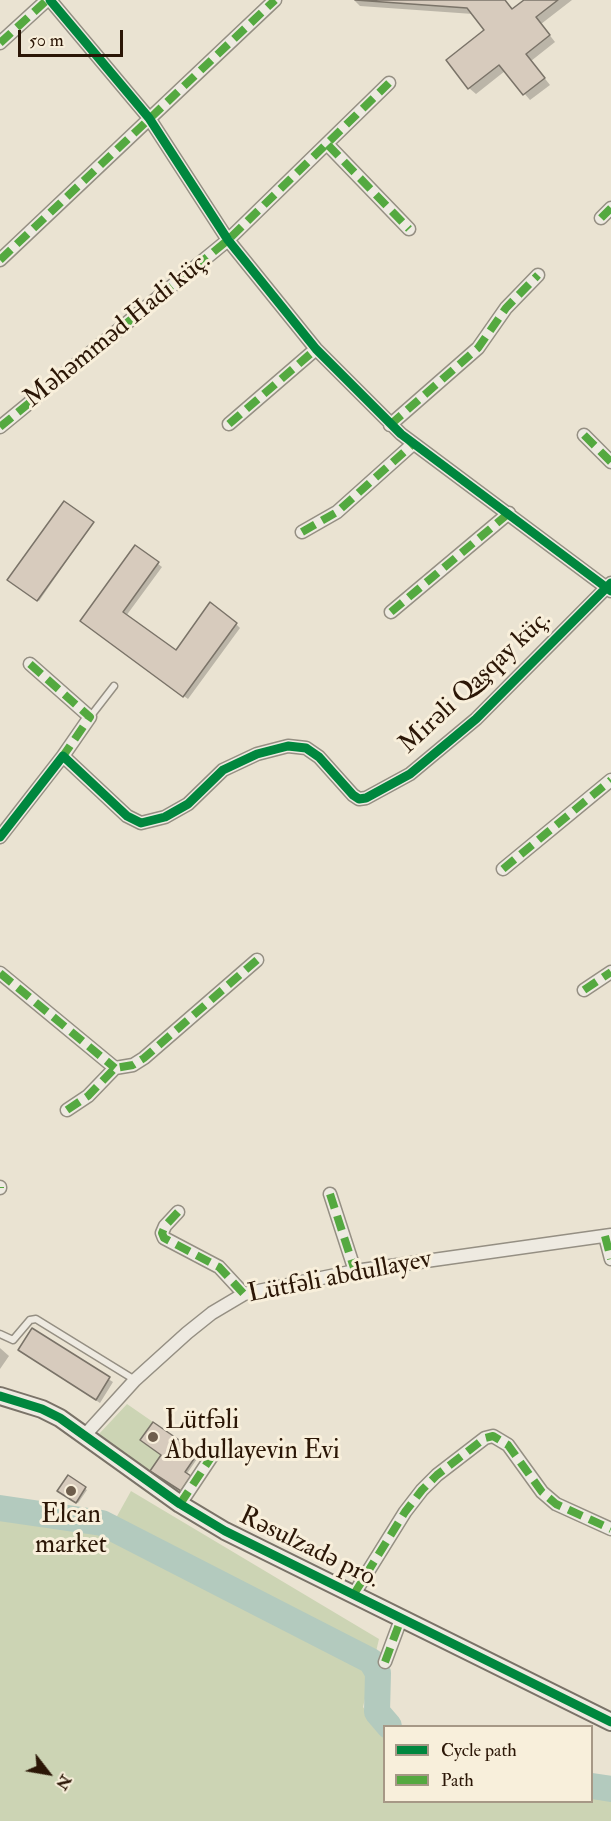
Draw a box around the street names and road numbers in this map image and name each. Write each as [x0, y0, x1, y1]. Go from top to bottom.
street label: Məhəmməd Hadi küç. [19, 246, 217, 416]
street label: Mirəli Qaşqay küç. [394, 605, 558, 761]
street label: Lütfəli abdullayev [246, 1245, 434, 1311]
street label: Rəsulzadə pro. [234, 1502, 384, 1596]

